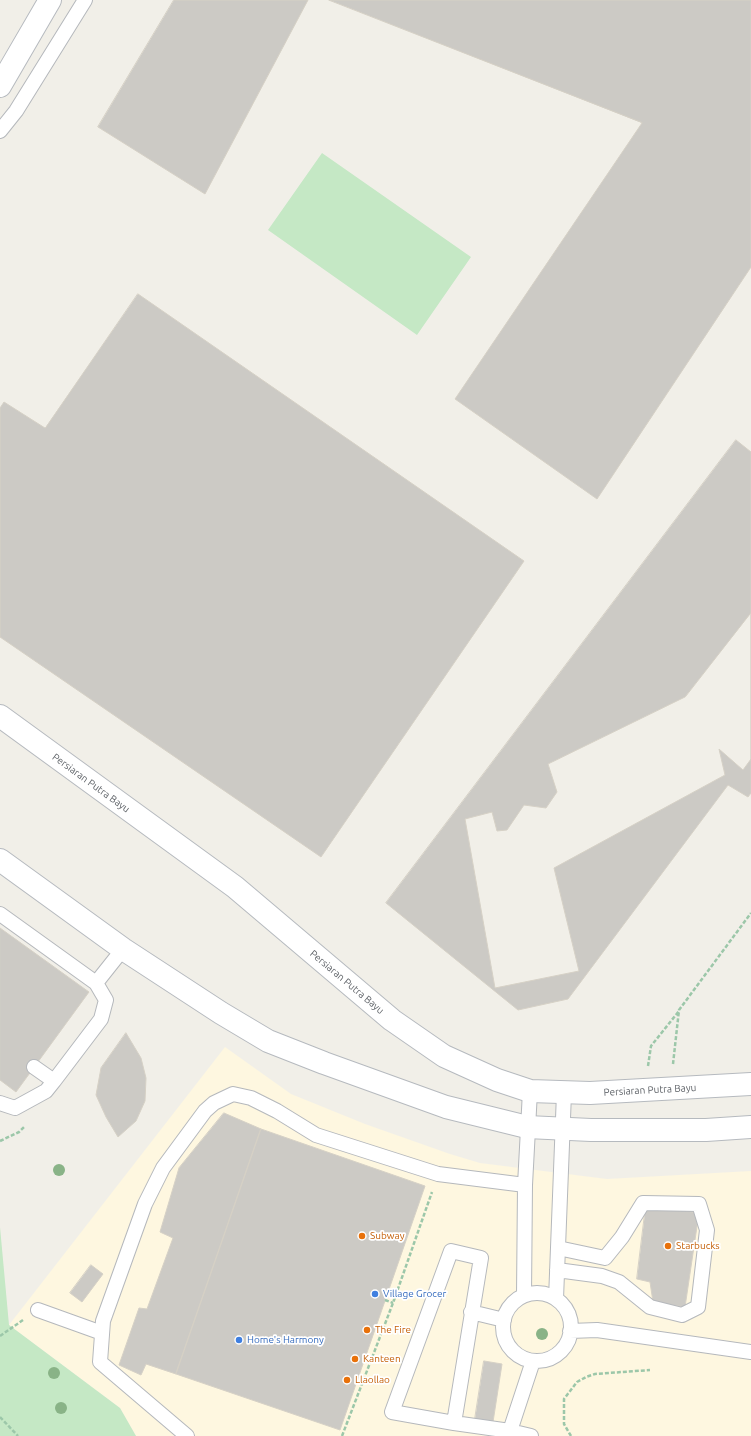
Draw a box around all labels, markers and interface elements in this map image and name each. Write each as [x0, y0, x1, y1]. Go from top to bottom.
street label: Persiaran Putra Bayu [50, 751, 132, 815]
street label: Persiaran Putra Bayu [308, 948, 386, 1016]
street label: Persiaran Putra Bayu [603, 1082, 697, 1098]
place label: Subway [370, 1230, 404, 1242]
marker: Subway [357, 1231, 367, 1241]
place label: Starbucks [676, 1240, 720, 1252]
marker: Starbucks [663, 1241, 673, 1251]
place label: Village Grocer [383, 1288, 446, 1300]
marker: Village Grocer [370, 1289, 380, 1299]
place label: The Fire [375, 1324, 411, 1336]
marker: The Fire [362, 1325, 372, 1335]
place label: Home's Harmony [247, 1334, 324, 1346]
marker: Home's Harmony [234, 1335, 244, 1345]
place label: Kanteen [363, 1353, 401, 1365]
marker: Kanteen [350, 1354, 360, 1364]
place label: Llaollao [355, 1374, 390, 1386]
marker: Llaollao [342, 1375, 352, 1385]

